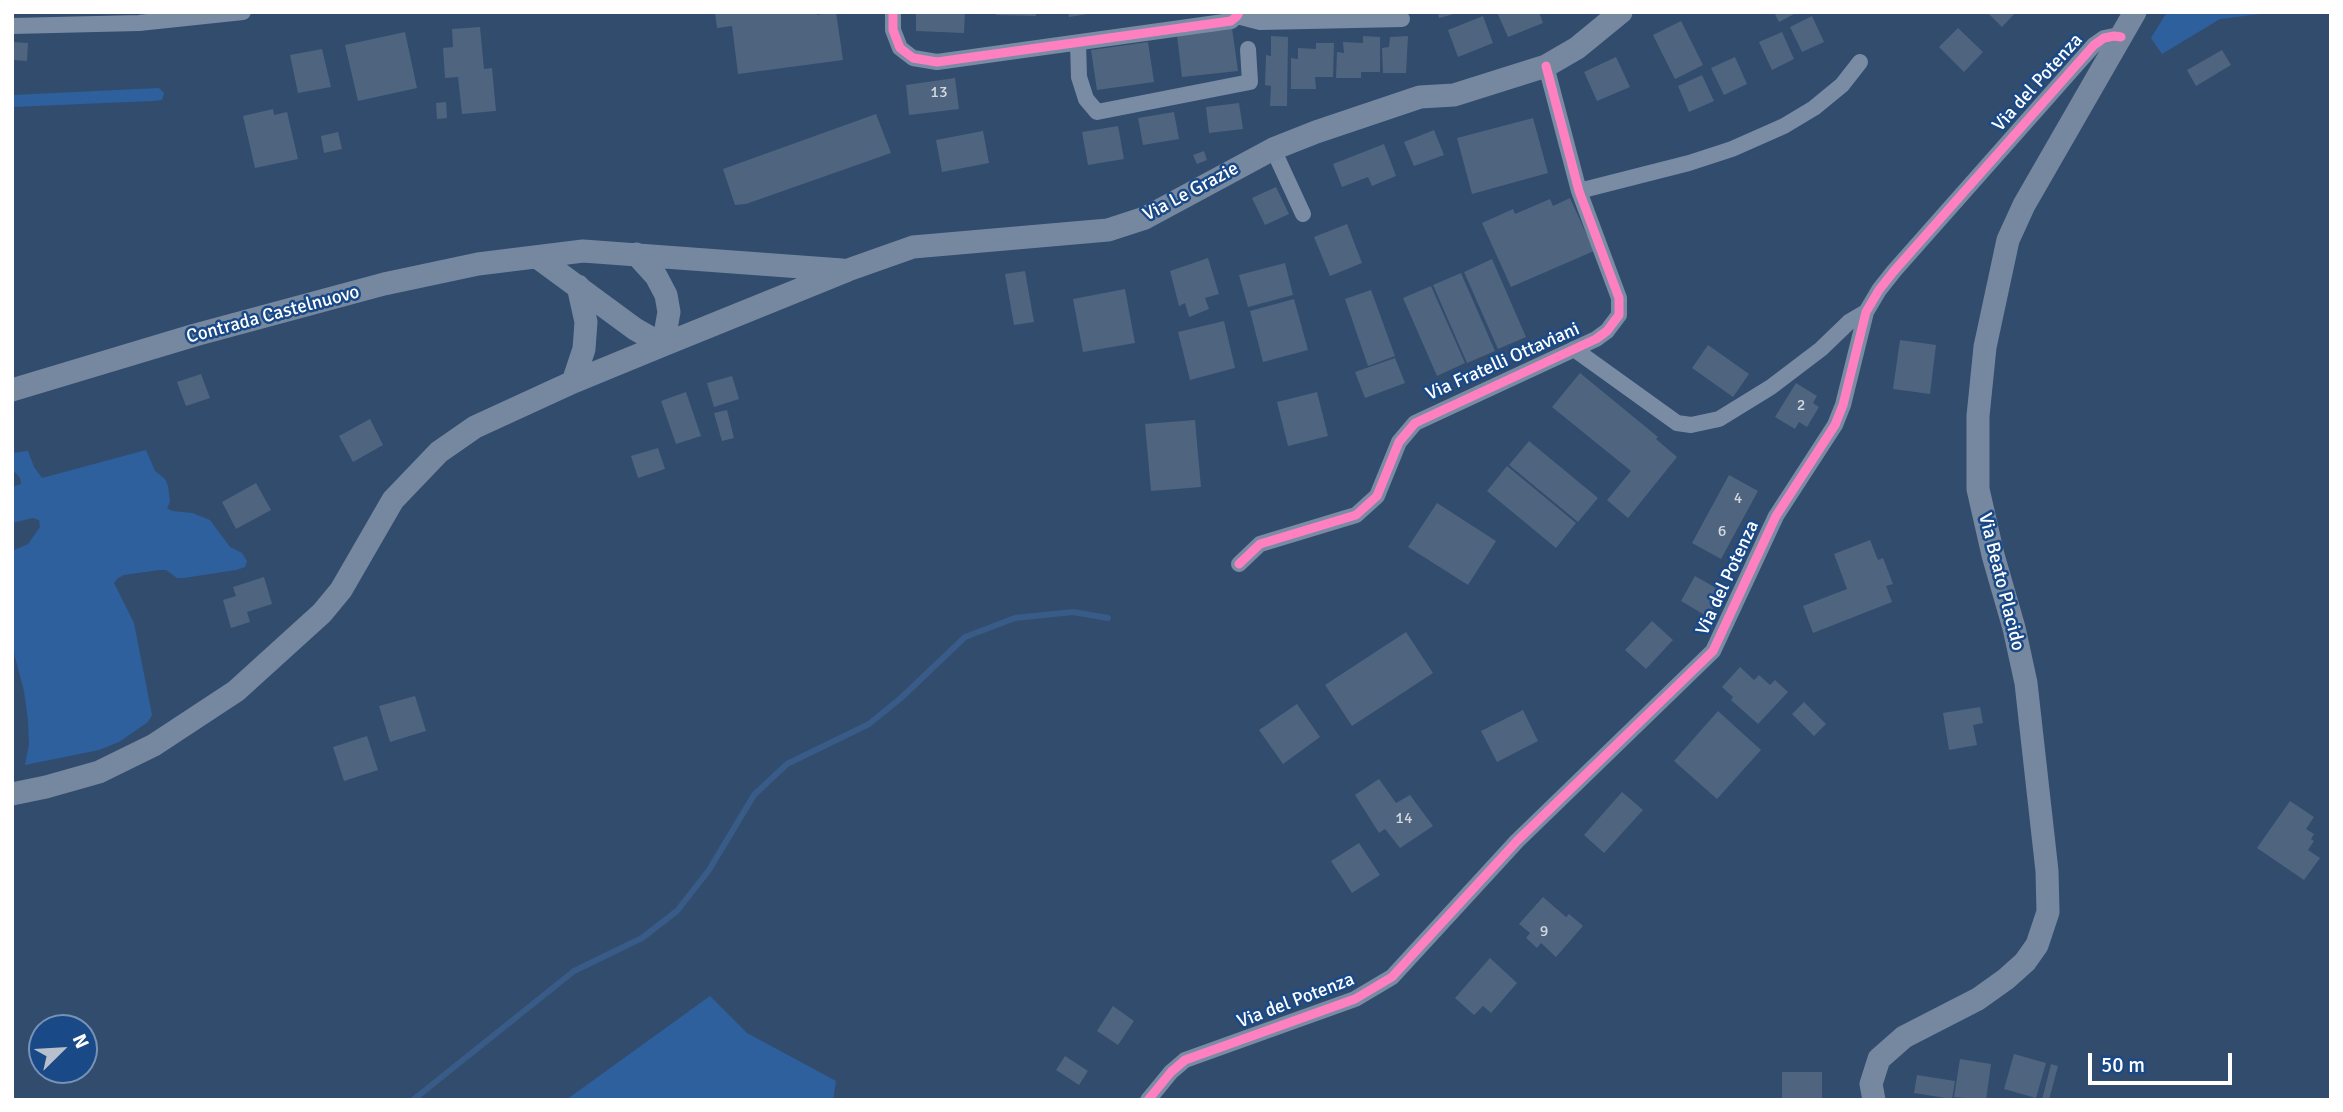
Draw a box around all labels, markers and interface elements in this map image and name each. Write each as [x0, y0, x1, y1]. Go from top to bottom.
street label: Via del Potenza [1988, 29, 2088, 137]
house number: 13 [930, 83, 948, 103]
street label: Via Le Grazie [1139, 157, 1243, 227]
street label: Contrada Castelnuovo [184, 281, 362, 349]
street label: Via Fratelli Ottaviani [1423, 318, 1583, 406]
house number: 2 [1797, 396, 1805, 416]
house number: 4 [1734, 489, 1742, 509]
street label: Via Beato Placido [1973, 511, 2029, 653]
street label: Via del Potenza [1692, 517, 1764, 639]
house number: 6 [1718, 522, 1726, 542]
house number: 14 [1395, 809, 1413, 829]
house number: 9 [1540, 922, 1548, 942]
street label: Via del Potenza [1234, 968, 1358, 1034]
north arrow [28, 1014, 98, 1084]
text: N [67, 1030, 94, 1052]
scale bar [2091, 1038, 2234, 1082]
text: 50 m [2101, 1052, 2145, 1078]

